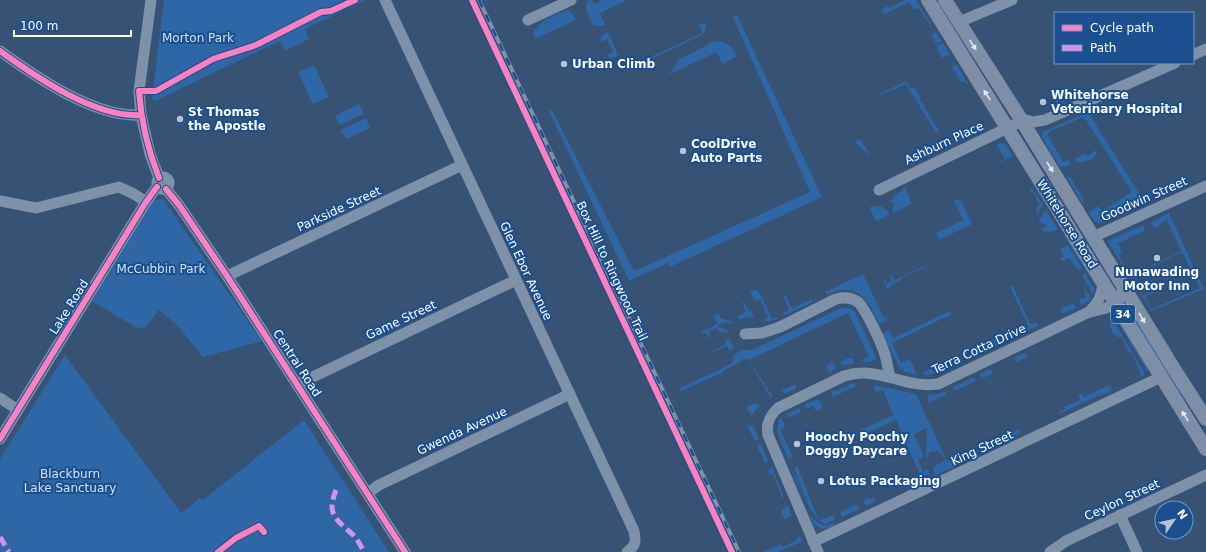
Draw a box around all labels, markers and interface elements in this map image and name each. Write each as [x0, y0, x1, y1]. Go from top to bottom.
scale bar [14, 12, 131, 38]
legend [1054, 12, 1194, 64]
text: 100 m [20, 19, 58, 33]
text: Cycle path [1090, 21, 1154, 35]
park label: Morton Park [162, 31, 234, 45]
one-way arrow [969, 40, 977, 50]
text: Path [1090, 41, 1116, 55]
place label: Urban Climb [572, 57, 656, 71]
marker: Urban Climb [559, 59, 569, 69]
place label: Whitehorse Veterinary Hospital [1051, 88, 1182, 116]
one-way arrow [983, 90, 991, 100]
marker: Whitehorse Veterinary Hospital [1038, 97, 1048, 107]
place label: St Thomas the Apostle [188, 105, 266, 133]
marker: St Thomas the Apostle [175, 114, 185, 124]
street label: Ashburn Place [902, 119, 986, 167]
place label: CoolDrive Auto Parts [691, 137, 762, 165]
marker: CoolDrive Auto Parts [678, 146, 688, 156]
one-way arrow [1046, 161, 1053, 173]
street label: Goodwin Street [1099, 174, 1189, 224]
street label: Whitehorse Road [1034, 177, 1100, 271]
street label: Parkside Street [295, 183, 383, 235]
street label: Box Hill to Ringwood Trail [574, 199, 650, 343]
street label: Glen Ebor Avenue [497, 219, 555, 323]
marker: Nunawading Motor Inn [1152, 253, 1162, 263]
park label: McCubbin Park [117, 262, 205, 276]
place label: Nunawading Motor Inn [1115, 265, 1199, 293]
street label: Lake Road [47, 277, 91, 337]
street label: Game Street [364, 297, 439, 342]
road number: 34 [1111, 305, 1135, 323]
one-way arrow [1139, 312, 1146, 324]
street label: Terra Cotta Drive [929, 321, 1028, 377]
street label: Central Road [270, 327, 324, 399]
street label: Gwenda Avenue [415, 404, 509, 458]
one-way arrow [1182, 410, 1189, 422]
street label: King Street [949, 427, 1015, 468]
place label: Hoochy Poochy Doggy Daycare [805, 430, 908, 458]
marker: Hoochy Poochy Doggy Daycare [792, 439, 802, 449]
park label: Blackburn Lake Sanctuary [24, 467, 116, 495]
place label: Lotus Packaging [829, 474, 940, 488]
marker: Lotus Packaging [816, 476, 826, 486]
street label: Ceylon Street [1082, 476, 1162, 524]
north arrow [1154, 500, 1194, 540]
text: N [1174, 507, 1190, 522]

